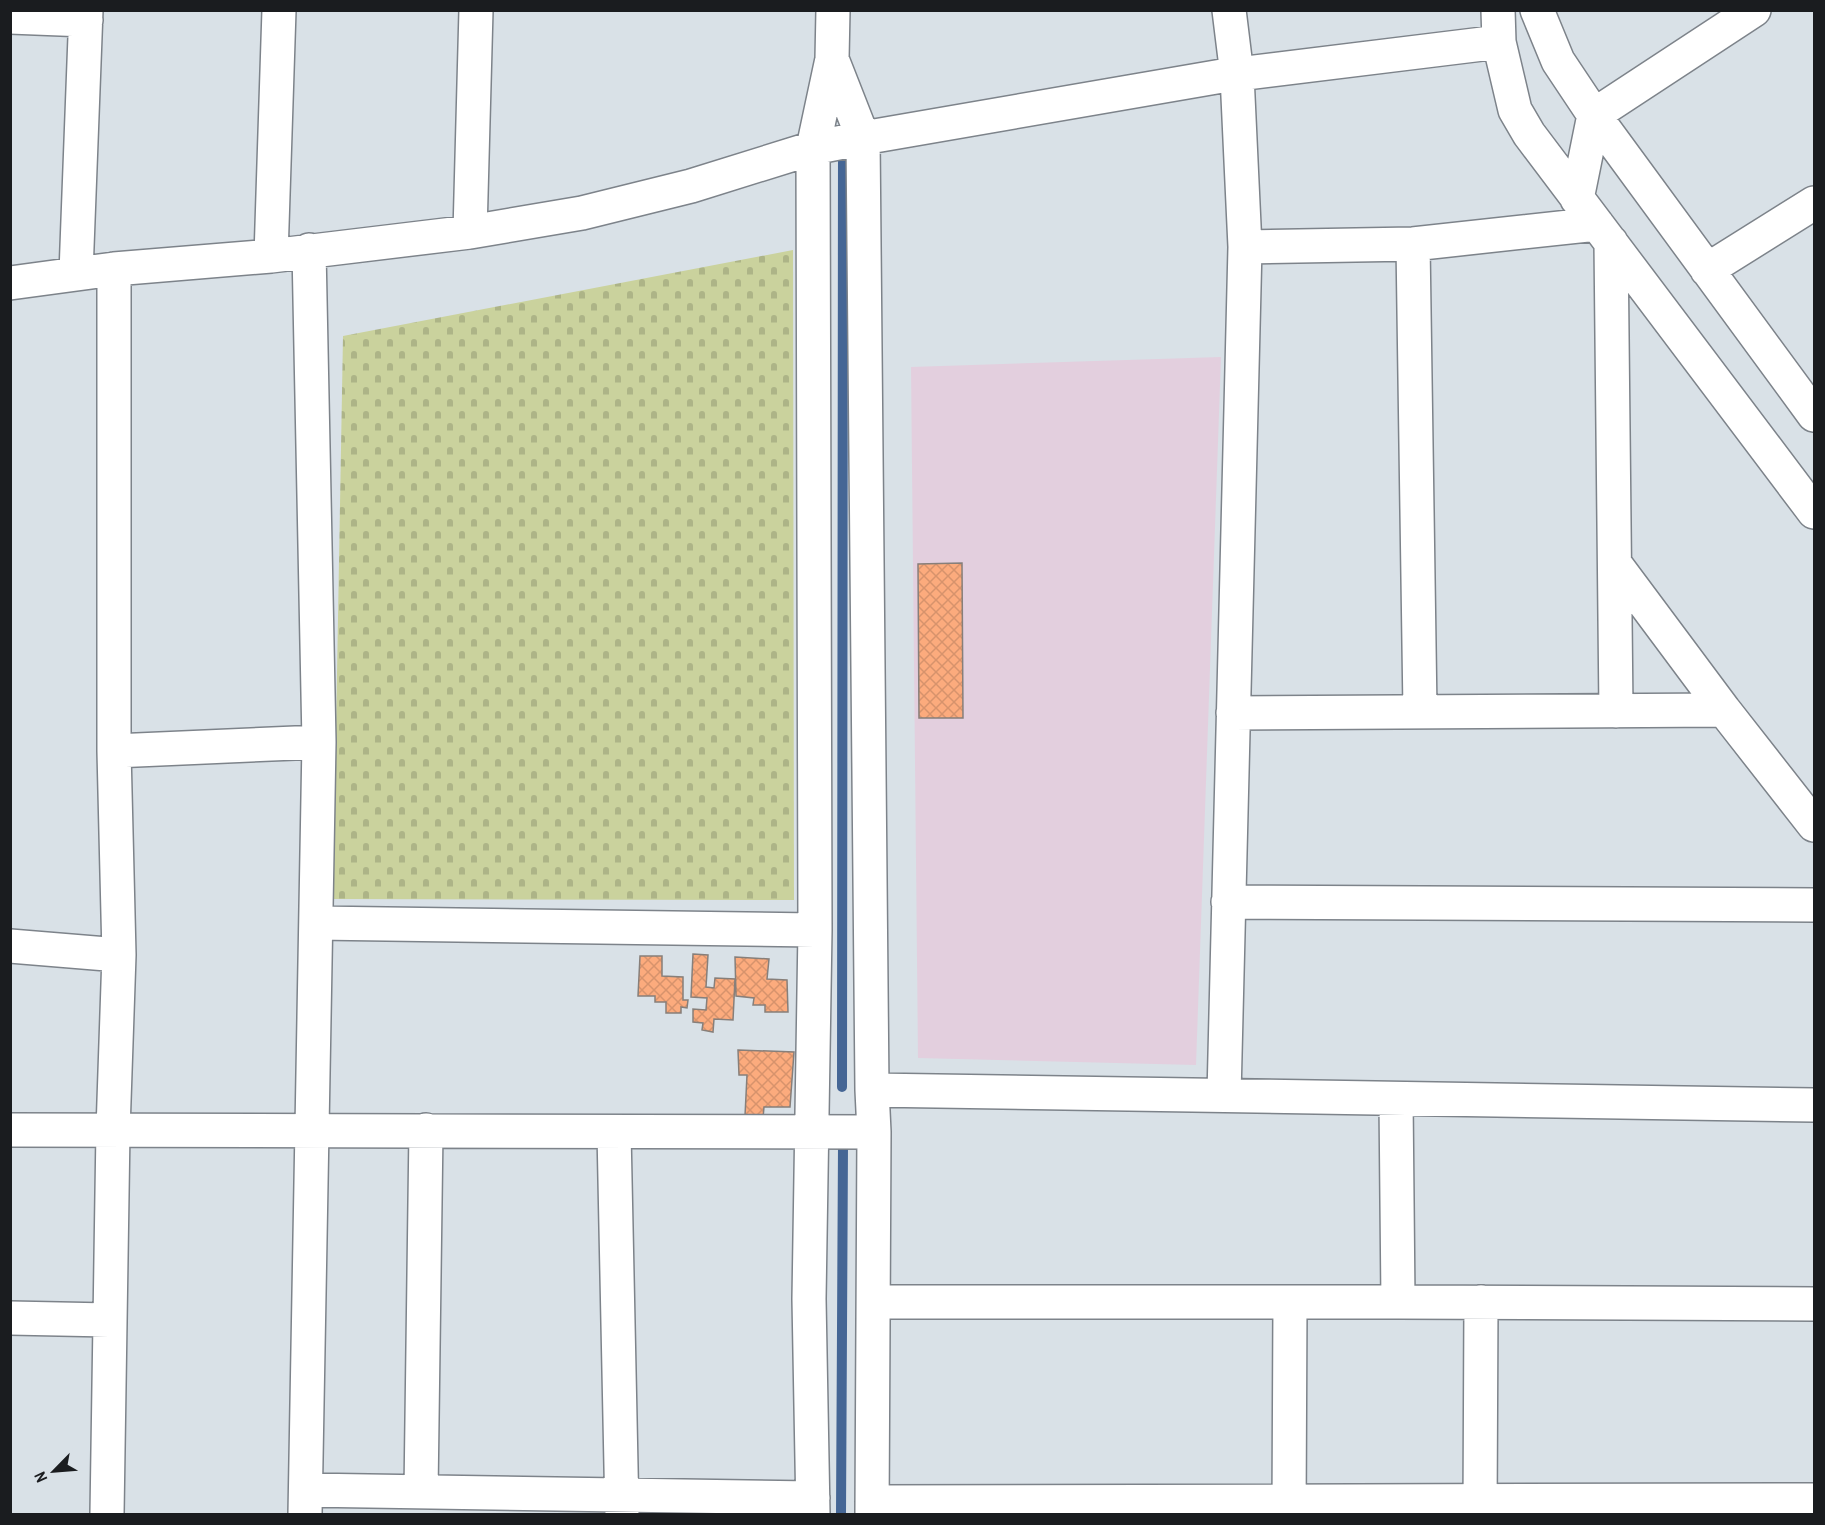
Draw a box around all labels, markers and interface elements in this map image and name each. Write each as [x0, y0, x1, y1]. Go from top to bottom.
north arrow [24, 1441, 84, 1501]
text: N [28, 1468, 52, 1486]

